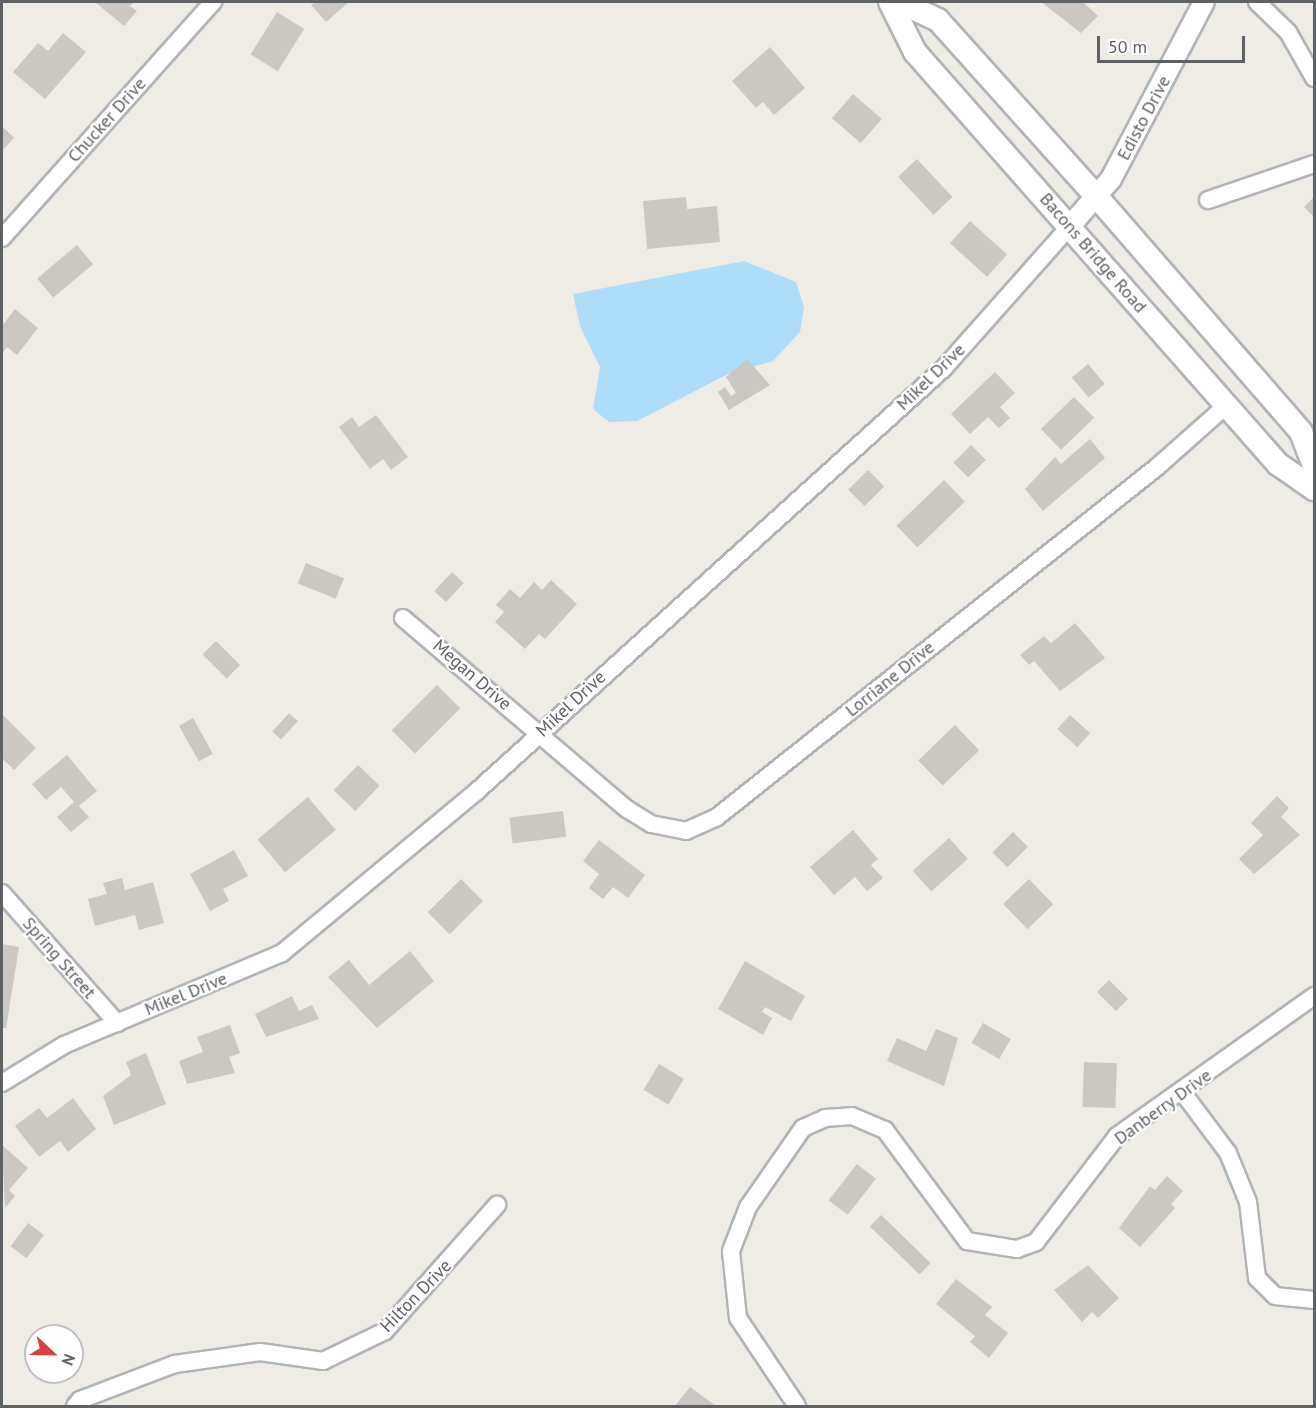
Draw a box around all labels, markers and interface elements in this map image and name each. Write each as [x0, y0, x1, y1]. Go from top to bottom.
scale bar [1100, 24, 1248, 62]
text: 50 m [1108, 35, 1147, 58]
street label: Edisto Drive [1113, 72, 1175, 164]
street label: Chucker Drive [63, 73, 151, 167]
street label: Bacons Bridge Road [1035, 189, 1151, 317]
street label: Mikel Drive [892, 339, 970, 415]
street label: Megan Drive [428, 635, 516, 715]
street label: Lorriane Drive [841, 637, 939, 721]
street label: Mikel Drive [532, 666, 610, 742]
street label: Spring Street [18, 913, 100, 1003]
street label: Mikel Drive [142, 968, 230, 1020]
street label: Danberry Drive [1110, 1064, 1216, 1150]
street label: Hilton Drive [376, 1255, 456, 1337]
north arrow [24, 1324, 84, 1384]
text: N [58, 1351, 80, 1369]

